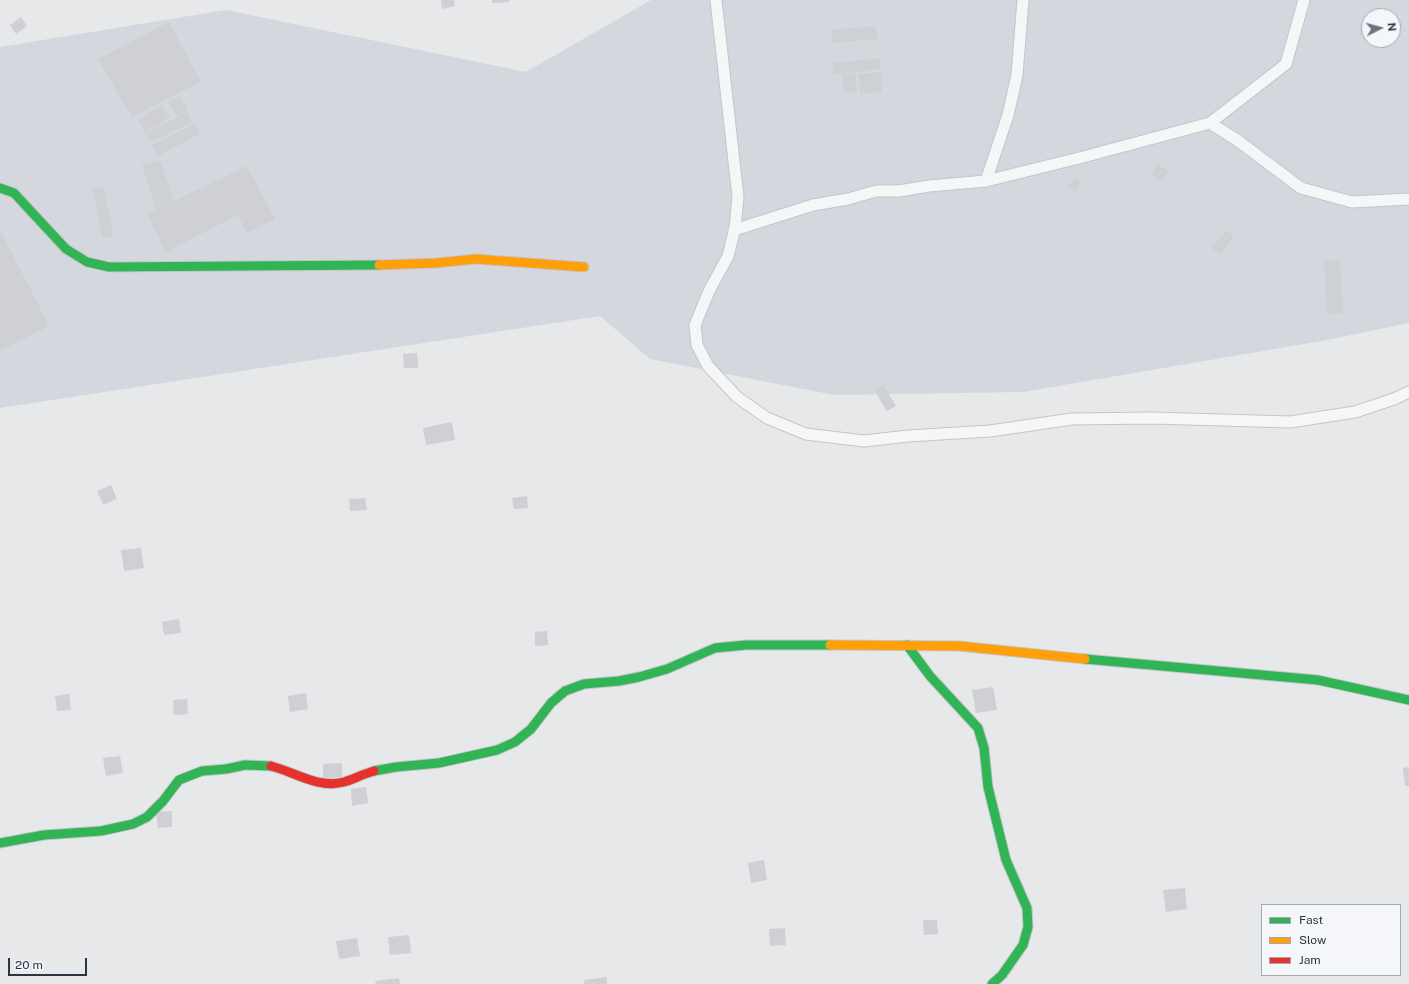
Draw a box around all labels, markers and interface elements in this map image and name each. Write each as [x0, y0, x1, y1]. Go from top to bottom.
north arrow [1361, 8, 1401, 48]
text: N [1386, 22, 1398, 32]
legend [1261, 904, 1401, 976]
text: Fast [1299, 913, 1323, 927]
text: Slow [1299, 933, 1326, 947]
scale bar [10, 950, 89, 976]
text: Jam [1299, 953, 1321, 967]
text: 20 m [15, 958, 43, 972]

